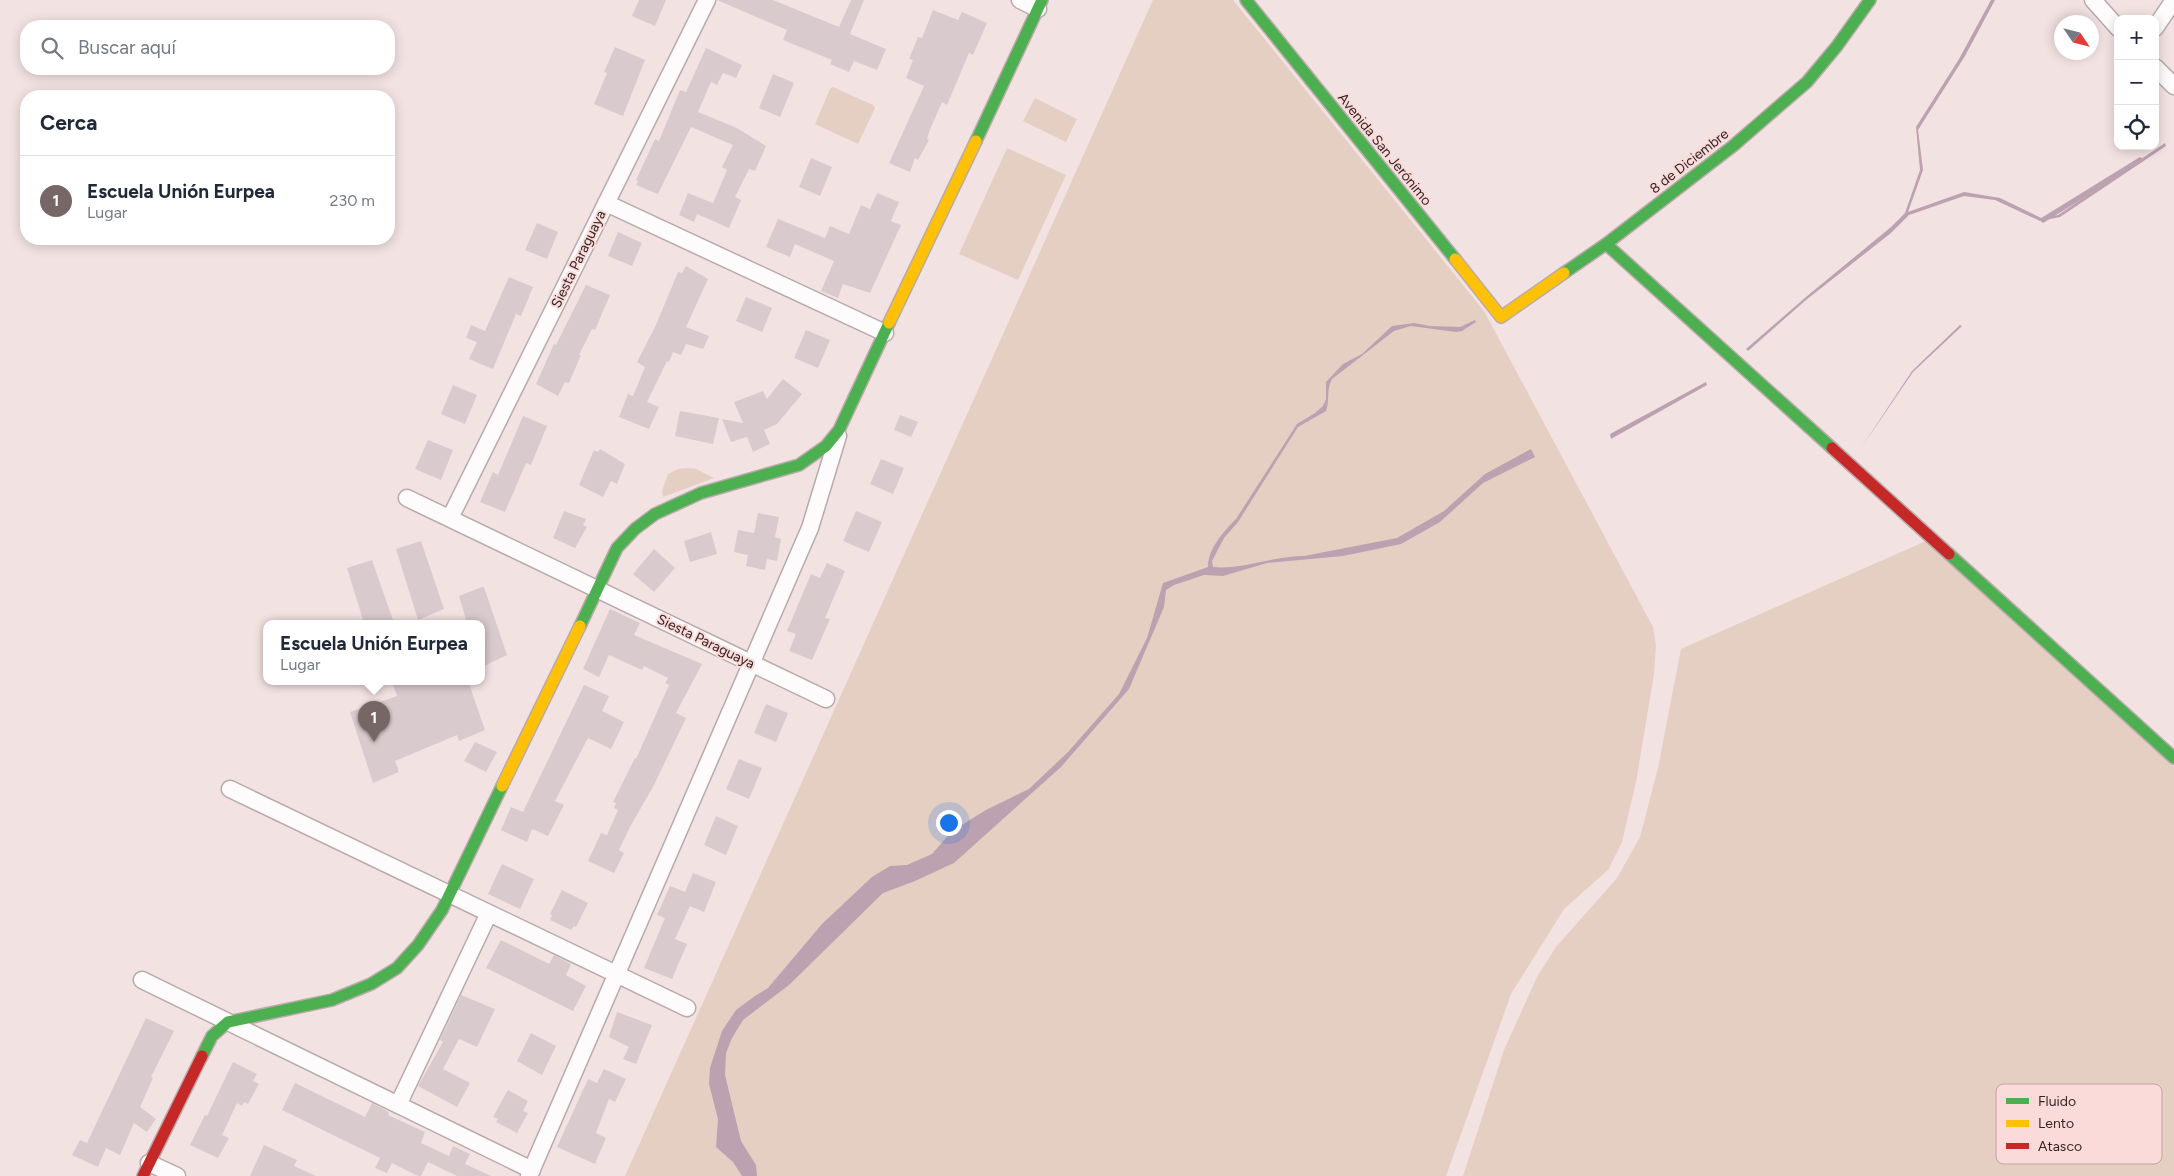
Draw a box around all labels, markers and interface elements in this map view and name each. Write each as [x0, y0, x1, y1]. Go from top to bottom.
north arrow [2054, 15, 2099, 60]
map controls [2114, 15, 2159, 150]
button: + [2114, 15, 2159, 60]
search box [20, 20, 395, 75]
icon: search [38, 34, 66, 62]
text: Buscar aquí [78, 36, 176, 59]
button: − [2114, 60, 2159, 105]
street label: Avenida San Jerónimo [1334, 90, 1435, 209]
button: locate [2114, 105, 2159, 150]
text: Cerca [40, 110, 97, 135]
street label: 8 de Diciembre [1647, 125, 1732, 197]
text: Escuela Unión Eurpea [87, 180, 275, 203]
text: 1 [53, 191, 59, 210]
text: 230 m [330, 191, 375, 210]
text: Lugar [87, 203, 127, 222]
street label: Siesta Paraguaya [548, 208, 609, 311]
street label: Siesta Paraguaya [654, 611, 757, 672]
popup [263, 620, 485, 685]
text: Escuela Unión Eurpea [280, 632, 468, 655]
text: Lugar [280, 655, 320, 674]
pin: 1 [358, 701, 390, 742]
your location [936, 810, 962, 836]
legend [1996, 1084, 2162, 1164]
text: Fluido [2038, 1093, 2076, 1110]
text: Lento [2038, 1115, 2074, 1132]
text: Atasco [2038, 1138, 2082, 1155]

